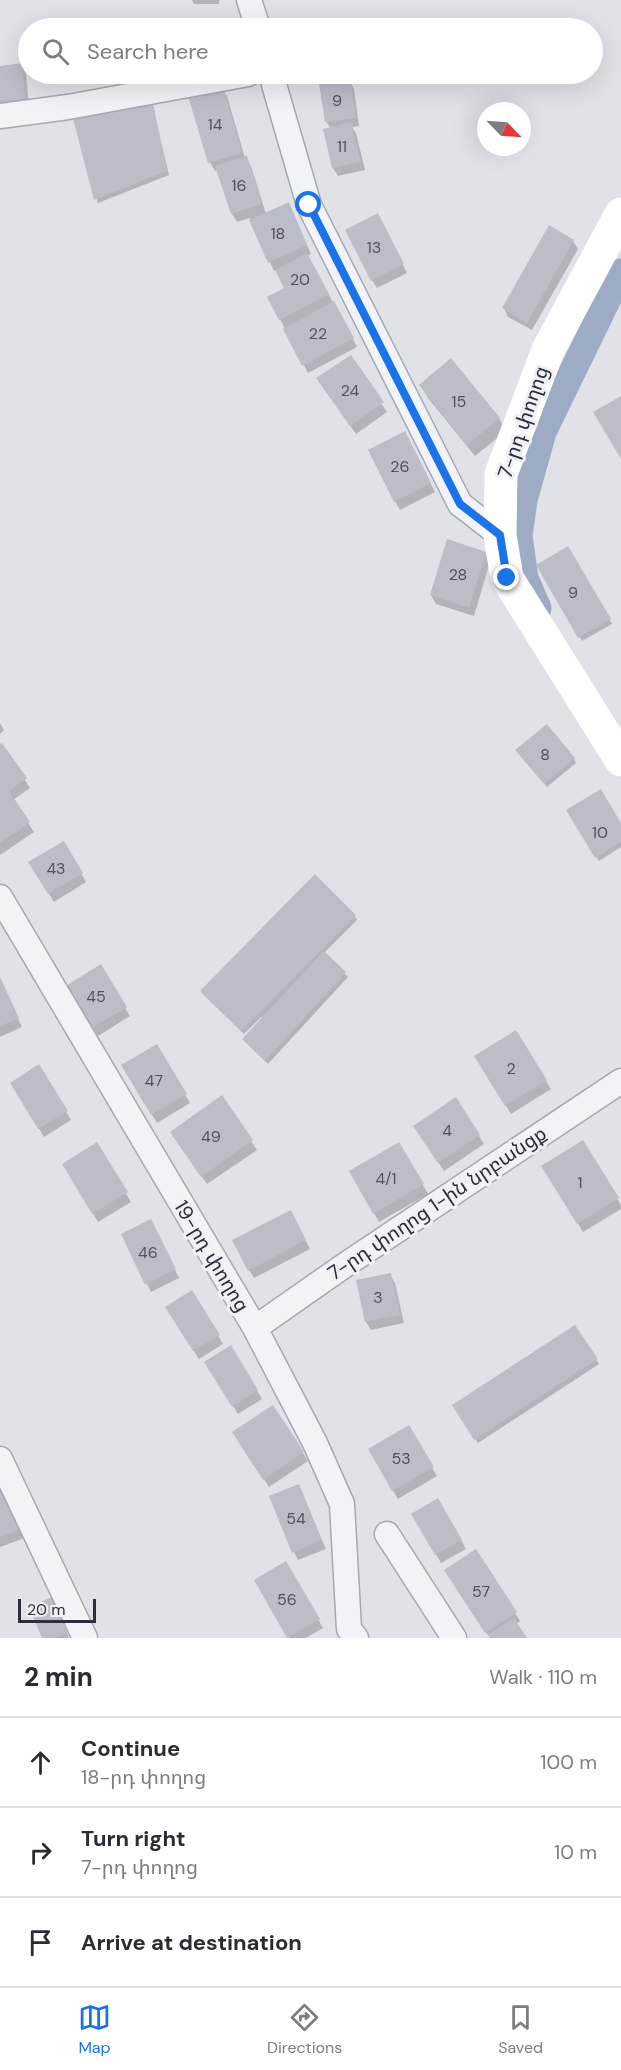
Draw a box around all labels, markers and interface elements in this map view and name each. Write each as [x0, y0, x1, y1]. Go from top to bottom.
search box [18, 18, 603, 84]
icon: search [39, 35, 72, 68]
text: Search here [87, 37, 208, 66]
house number: 9 [332, 90, 342, 111]
north arrow [477, 102, 531, 156]
house number: 14 [208, 114, 223, 135]
house number: 11 [337, 136, 347, 157]
house number: 16 [231, 175, 247, 196]
route start [295, 191, 321, 217]
house number: 18 [271, 223, 285, 244]
house number: 13 [367, 237, 381, 258]
house number: 20 [290, 269, 310, 290]
house number: 22 [309, 323, 327, 344]
street label: 7-րդ փողոց [492, 363, 554, 481]
house number: 24 [341, 380, 360, 401]
house number: 15 [452, 391, 466, 412]
house number: 26 [390, 456, 410, 477]
house number: 28 [449, 564, 467, 585]
route end [493, 564, 519, 590]
house number: 9 [568, 582, 578, 603]
house number: 8 [540, 744, 550, 765]
house number: 10 [592, 822, 608, 843]
house number: 43 [46, 858, 66, 879]
house number: 45 [86, 986, 106, 1007]
house number: 2 [506, 1058, 516, 1079]
house number: 47 [145, 1070, 163, 1091]
street label: 7-րդ փողոց 1-ին նրբանցք [323, 1120, 551, 1286]
house number: 4 [442, 1120, 452, 1141]
house number: 49 [201, 1126, 221, 1147]
house number: 4/1 [376, 1168, 396, 1189]
house number: 1 [578, 1172, 583, 1193]
street label: 19-րդ փողոց [168, 1195, 256, 1317]
house number: 46 [138, 1242, 158, 1263]
house number: 3 [373, 1287, 383, 1308]
house number: 53 [391, 1448, 411, 1469]
house number: 54 [286, 1508, 306, 1529]
house number: 57 [472, 1581, 490, 1602]
house number: 56 [277, 1589, 297, 1610]
scale bar [18, 1596, 96, 1624]
text: 20 m [27, 1599, 66, 1620]
text: 2 min [24, 1660, 93, 1694]
text: Walk · 110 m [489, 1664, 597, 1690]
text: Continue [81, 1734, 180, 1763]
icon: ahead [24, 1746, 57, 1779]
text: 100 m [540, 1749, 597, 1775]
text: 18-րդ փողոց [81, 1764, 206, 1790]
text: Turn right [81, 1824, 186, 1853]
icon: right [24, 1836, 57, 1869]
text: 10 m [554, 1839, 597, 1865]
text: 7-րդ փողոց [81, 1854, 198, 1880]
icon: arrive [24, 1926, 57, 1959]
text: Arrive at destination [81, 1928, 302, 1957]
tab: Map [78, 2001, 111, 2058]
tab: Directions [267, 2001, 342, 2058]
tab: Saved [498, 2001, 543, 2058]

